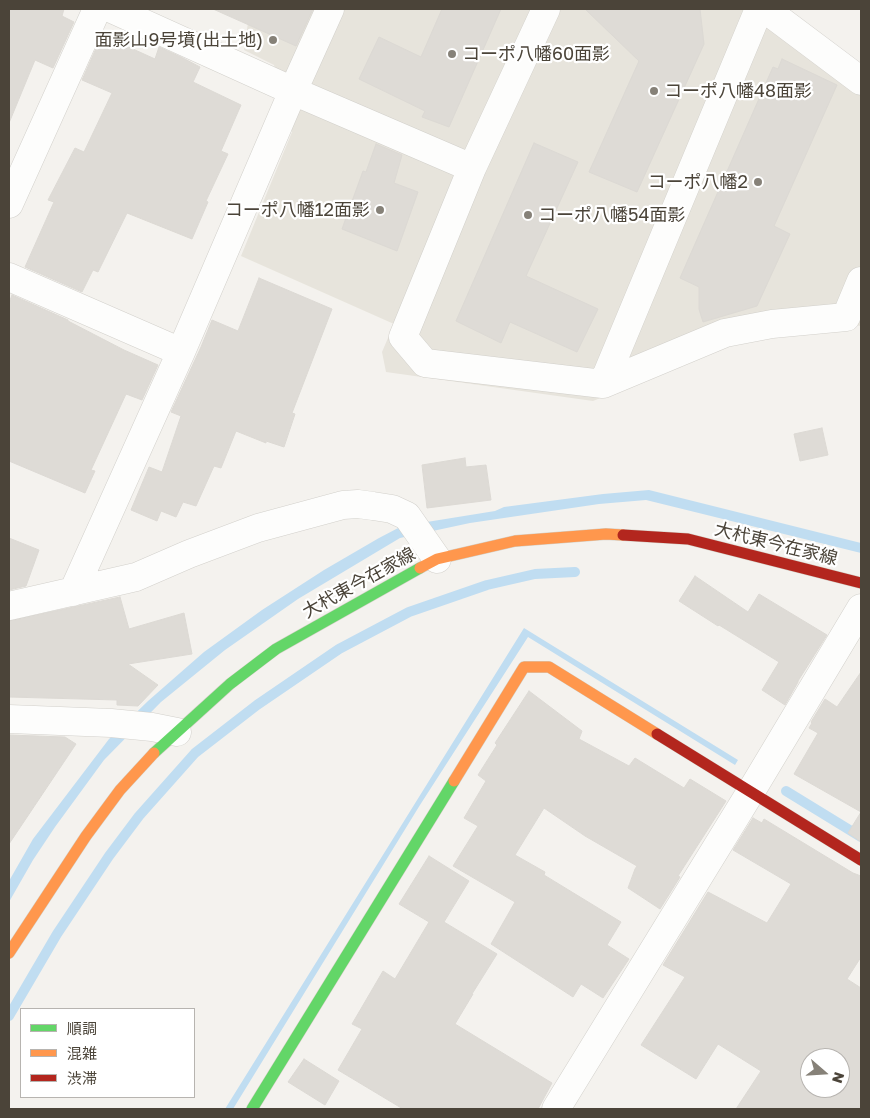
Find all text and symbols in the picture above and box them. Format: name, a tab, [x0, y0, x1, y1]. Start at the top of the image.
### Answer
place label: 面影山9号墳(出土地)	[94, 29, 263, 51]
marker: 面影山9号墳(出土地)	[267, 34, 279, 46]
place label: コーポ八幡60面影	[462, 43, 610, 65]
marker: コーポ八幡60面影	[446, 48, 458, 60]
place label: コーポ八幡48面影	[664, 80, 812, 102]
marker: コーポ八幡48面影	[648, 85, 660, 97]
place label: コーポ八幡2	[648, 171, 748, 193]
marker: コーポ八幡2	[752, 176, 764, 188]
place label: コーポ八幡12面影	[225, 199, 370, 221]
marker: コーポ八幡12面影	[374, 204, 386, 216]
place label: コーポ八幡54面影	[538, 204, 685, 226]
marker: コーポ八幡54面影	[522, 209, 534, 221]
street label: 大杙東今在家線	[712, 518, 840, 570]
street label: 大杙東今在家線	[299, 543, 419, 623]
legend	[20, 1008, 195, 1098]
text: 順調	[67, 1019, 97, 1037]
text: 混雑	[67, 1044, 97, 1062]
north arrow	[800, 1048, 850, 1098]
text: 渋滞	[67, 1069, 97, 1087]
text: N	[829, 1070, 848, 1086]

